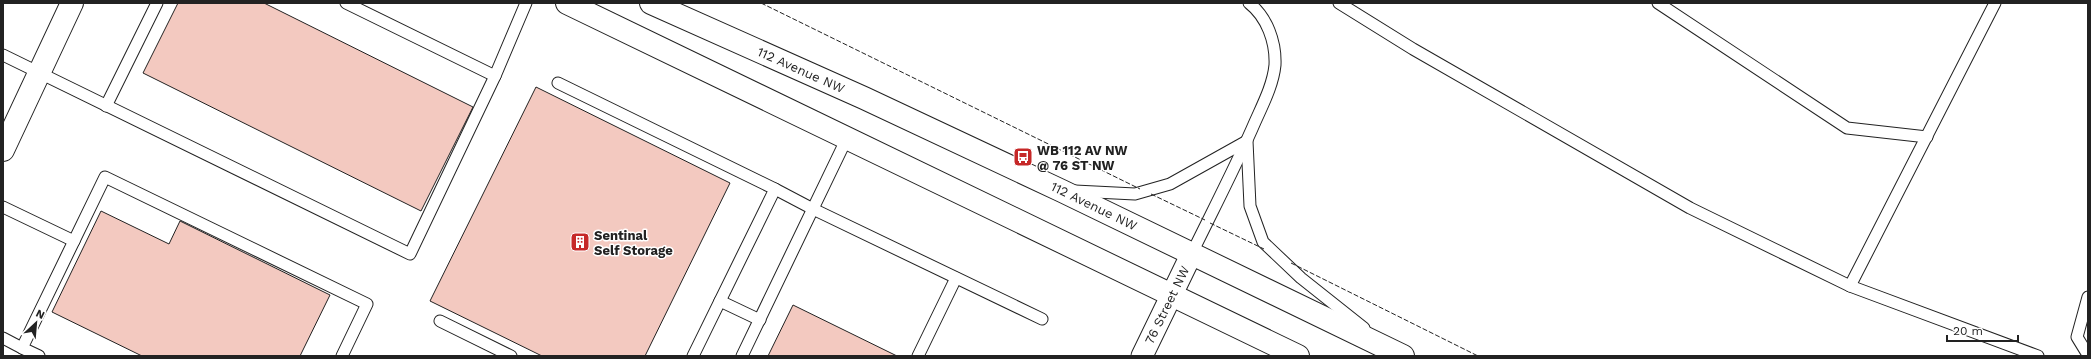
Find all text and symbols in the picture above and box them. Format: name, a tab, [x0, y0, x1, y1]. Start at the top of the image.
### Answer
street label: 112 Avenue NW	[755, 44, 847, 96]
place label: WB 112 AV NW @ 76 ST NW	[1037, 143, 1128, 173]
bus stop icon: WB 112 AV NW @ 76 ST NW	[1012, 146, 1034, 168]
street label: 112 Avenue NW	[1048, 179, 1140, 234]
place label: Sentinal Self Storage	[594, 228, 673, 258]
building icon: Sentinal Self Storage	[569, 231, 591, 253]
street label: 76 Street NW	[1142, 263, 1193, 346]
north arrow	[16, 303, 56, 343]
text: N	[34, 307, 47, 322]
scale bar	[1947, 317, 2018, 343]
text: 20 m	[1953, 324, 1983, 338]

